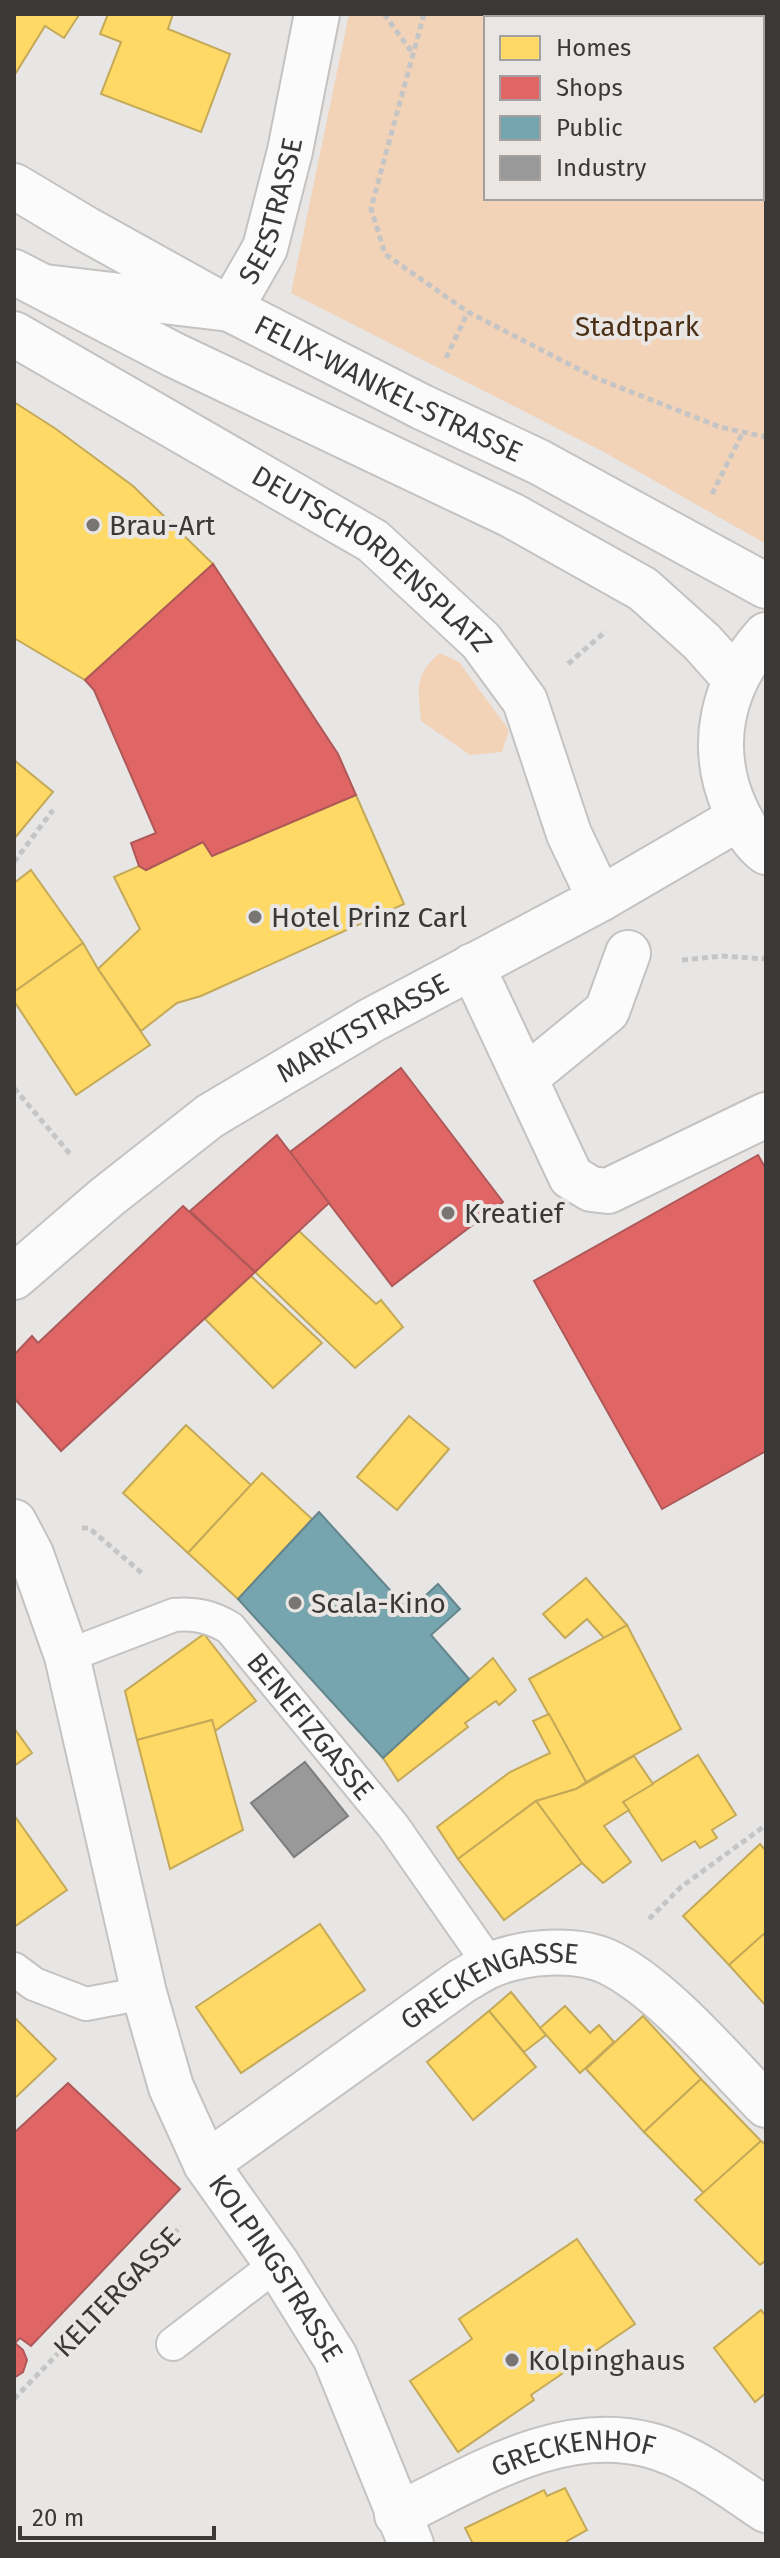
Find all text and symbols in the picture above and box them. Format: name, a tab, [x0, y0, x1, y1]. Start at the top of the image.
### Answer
legend	[484, 16, 764, 200]
text: Homes	[556, 34, 631, 62]
text: Shops	[556, 74, 623, 102]
text: Public	[556, 114, 623, 142]
street label: SEESTRASSE	[231, 135, 309, 290]
text: Industry	[556, 154, 647, 182]
street label: FELIX-WANKEL-STRASSE	[249, 308, 528, 468]
park label: Stadtpark	[575, 310, 700, 343]
street label: DEUTSCHORDENSPLATZ	[246, 458, 499, 658]
place label: Brau-Art	[109, 509, 216, 542]
marker: Brau-Art	[84, 516, 102, 534]
place label: Hotel Prinz Carl	[271, 901, 467, 934]
marker: Hotel Prinz Carl	[246, 908, 264, 926]
street label: MARKTSTRASSE	[270, 966, 454, 1089]
place label: Kreatief	[464, 1197, 566, 1230]
marker: Kreatief	[439, 1204, 457, 1222]
place label: Scala-Kino	[311, 1587, 446, 1620]
marker: Scala-Kino	[286, 1594, 304, 1612]
street label: BENEFIZGASSE	[240, 1646, 381, 1806]
street label: GRECKENGASSE	[394, 1936, 580, 2036]
street label: KOLPINGSTRASSE	[202, 2168, 350, 2368]
street label: KELTERGASSE	[47, 2220, 187, 2364]
place label: Kolpinghaus	[528, 2344, 685, 2377]
marker: Kolpinghaus	[503, 2351, 521, 2369]
street label: GRECKENHOF	[486, 2423, 659, 2483]
scale bar	[20, 2490, 214, 2540]
text: 20 m	[32, 2504, 84, 2532]

